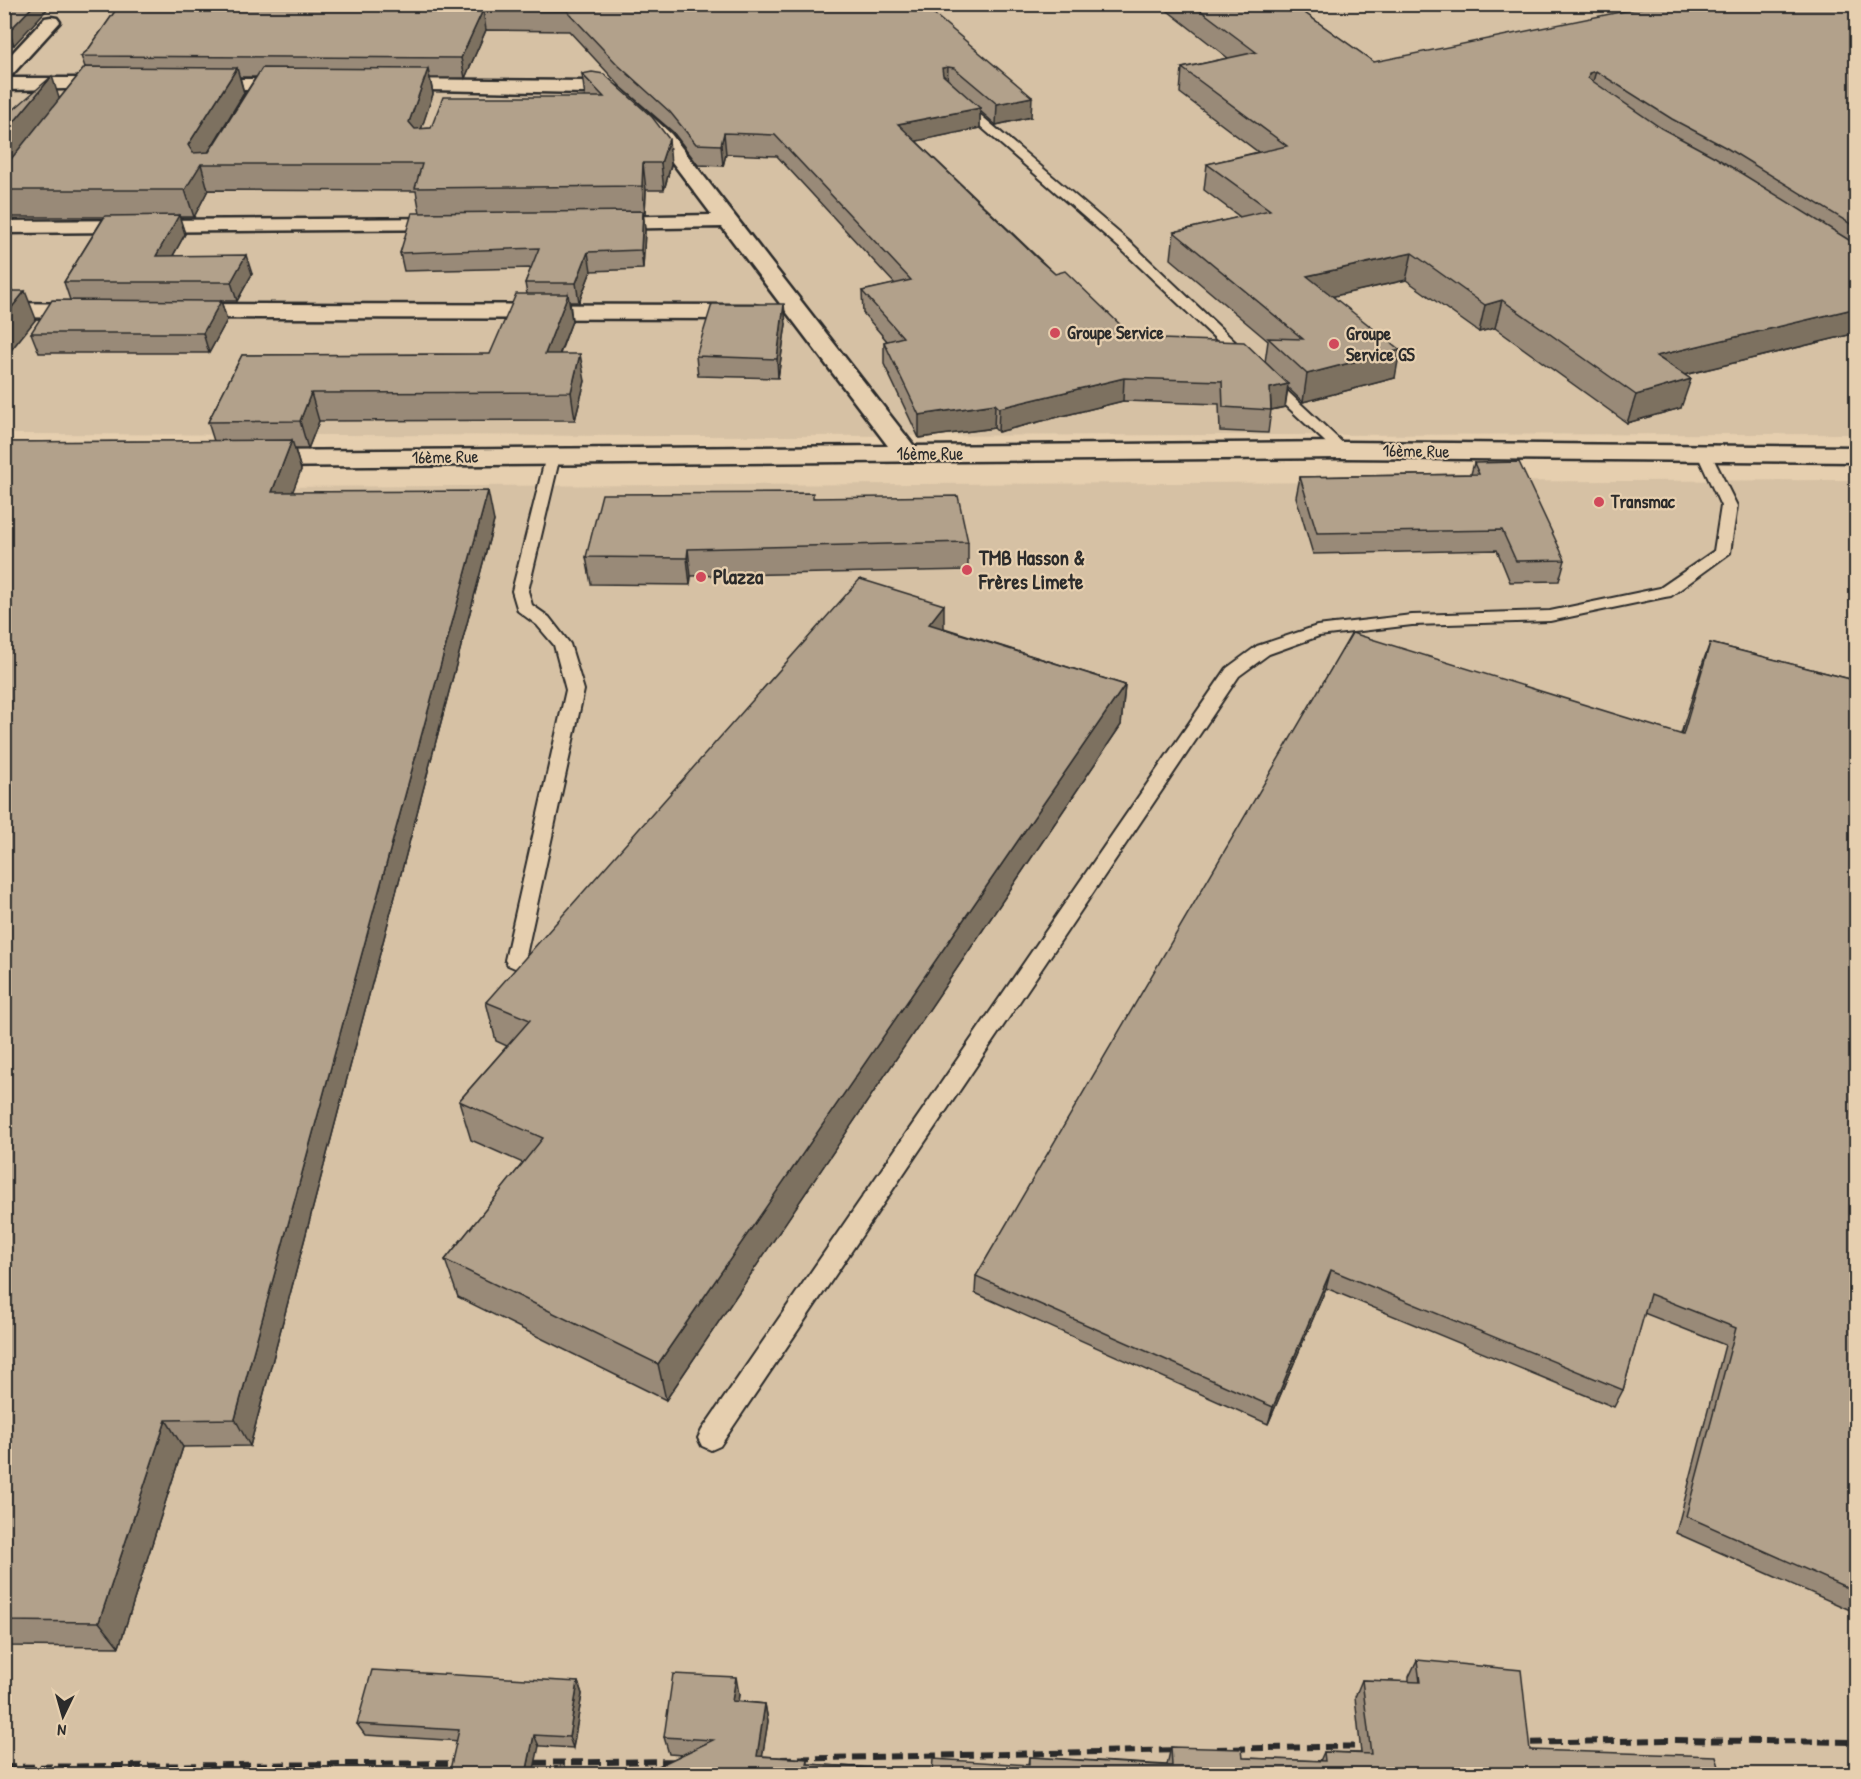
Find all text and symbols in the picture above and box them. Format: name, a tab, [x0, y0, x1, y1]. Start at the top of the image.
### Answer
place label: Groupe Service	[1067, 320, 1165, 346]
place label: Groupe Service GS	[1346, 321, 1416, 367]
marker: Groupe Service	[1048, 326, 1062, 340]
marker: Groupe Service GS	[1327, 337, 1341, 351]
street label: 16ème Rue	[1382, 437, 1450, 464]
street label: 16ème Rue	[897, 441, 963, 466]
street label: 16ème Rue	[411, 443, 479, 470]
place label: Transmac	[1610, 489, 1676, 514]
marker: Transmac	[1592, 495, 1606, 509]
place label: TMB Hasson & Frères Limete	[978, 543, 1085, 596]
place label: Plazza	[713, 562, 764, 591]
marker: TMB Hasson & Frères Limete	[960, 563, 974, 577]
marker: Plazza	[694, 570, 708, 584]
north arrow	[33, 1686, 93, 1746]
text: N	[56, 1720, 67, 1742]

